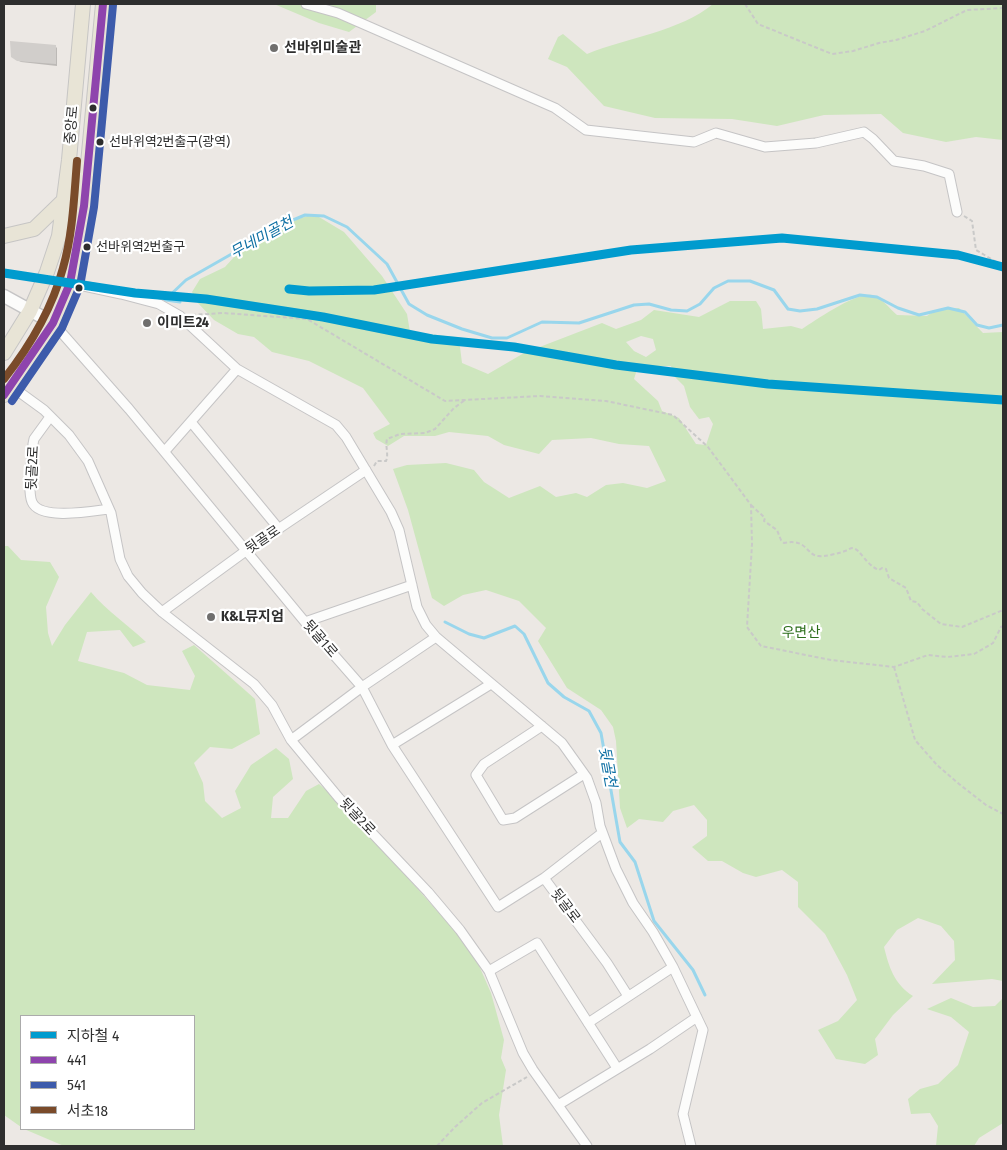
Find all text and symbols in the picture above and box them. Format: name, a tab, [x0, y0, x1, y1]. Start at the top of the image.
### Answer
place label: 선바위미술관	[284, 40, 361, 56]
marker: 선바위미술관	[268, 42, 280, 54]
unlabelled marker	[88, 103, 98, 113]
street label: 중앙로	[62, 105, 82, 145]
place label: 선바위역2번출구(광역)	[109, 134, 230, 150]
marker: 선바위역2번출구(광역)	[95, 137, 105, 147]
water label: 무네미골천	[227, 213, 297, 263]
place label: 선바위역2번출구	[96, 239, 185, 255]
marker: 선바위역2번출구	[82, 242, 92, 252]
unlabelled marker	[74, 283, 84, 293]
place label: 이미트24	[157, 315, 209, 331]
marker: 이미트24	[141, 317, 153, 329]
street label: 뒷골2로	[23, 445, 43, 491]
street label: 뒷골로	[242, 522, 284, 558]
place label: K&L뮤지엄	[221, 609, 284, 625]
marker: K&L뮤지엄	[205, 611, 217, 623]
street label: 뒷골1로	[299, 617, 341, 661]
park label: 우면산	[782, 625, 820, 641]
water label: 뒷골천	[595, 745, 619, 789]
street label: 뒷골2로	[336, 795, 378, 839]
street label: 뒷골로	[547, 886, 583, 926]
legend	[20, 1015, 195, 1130]
text: 지하철 4	[67, 1027, 119, 1045]
text: 441	[67, 1051, 87, 1069]
text: 541	[67, 1076, 86, 1094]
text: 서초18	[67, 1102, 108, 1120]

